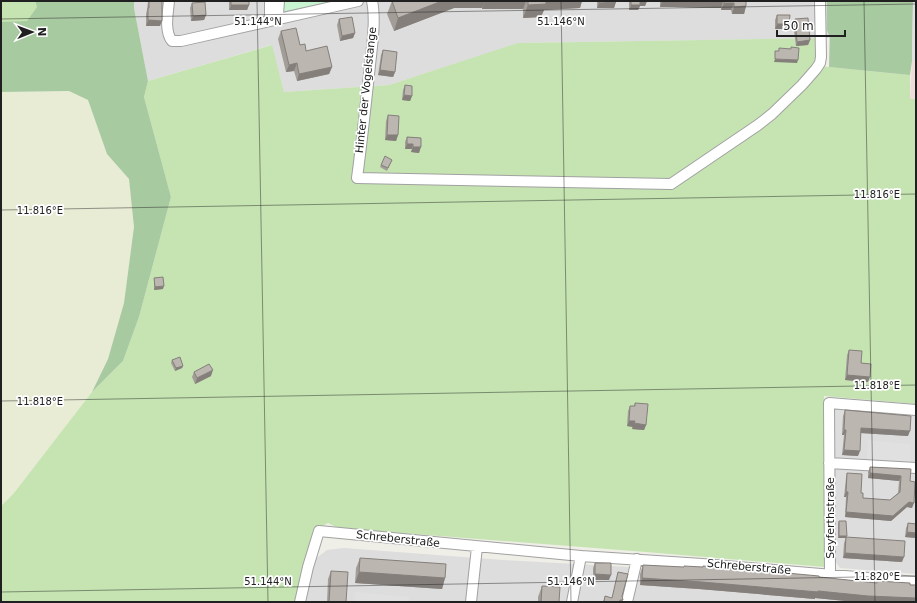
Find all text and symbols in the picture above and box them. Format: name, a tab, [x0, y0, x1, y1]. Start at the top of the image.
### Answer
north arrow	[12, 12, 52, 52]
scale bar	[777, 12, 845, 38]
text: 51.144°N	[234, 16, 282, 27]
text: 51.146°N	[537, 16, 585, 27]
text: 50 m	[783, 19, 814, 33]
street label: Hinter der Vogelstange	[353, 26, 379, 154]
text: N	[35, 27, 48, 37]
text: 11.816°E	[854, 189, 900, 200]
text: 11.816°E	[17, 205, 63, 216]
text: 11.818°E	[854, 380, 900, 391]
text: 11.818°E	[17, 396, 63, 407]
street label: Seyferthstraße	[824, 477, 837, 559]
street label: Schreberstraße	[355, 528, 441, 550]
street label: Schreberstraße	[706, 557, 792, 577]
text: 11.820°E	[854, 571, 900, 582]
text: 51.144°N	[244, 576, 292, 587]
text: 51.146°N	[547, 576, 595, 587]

